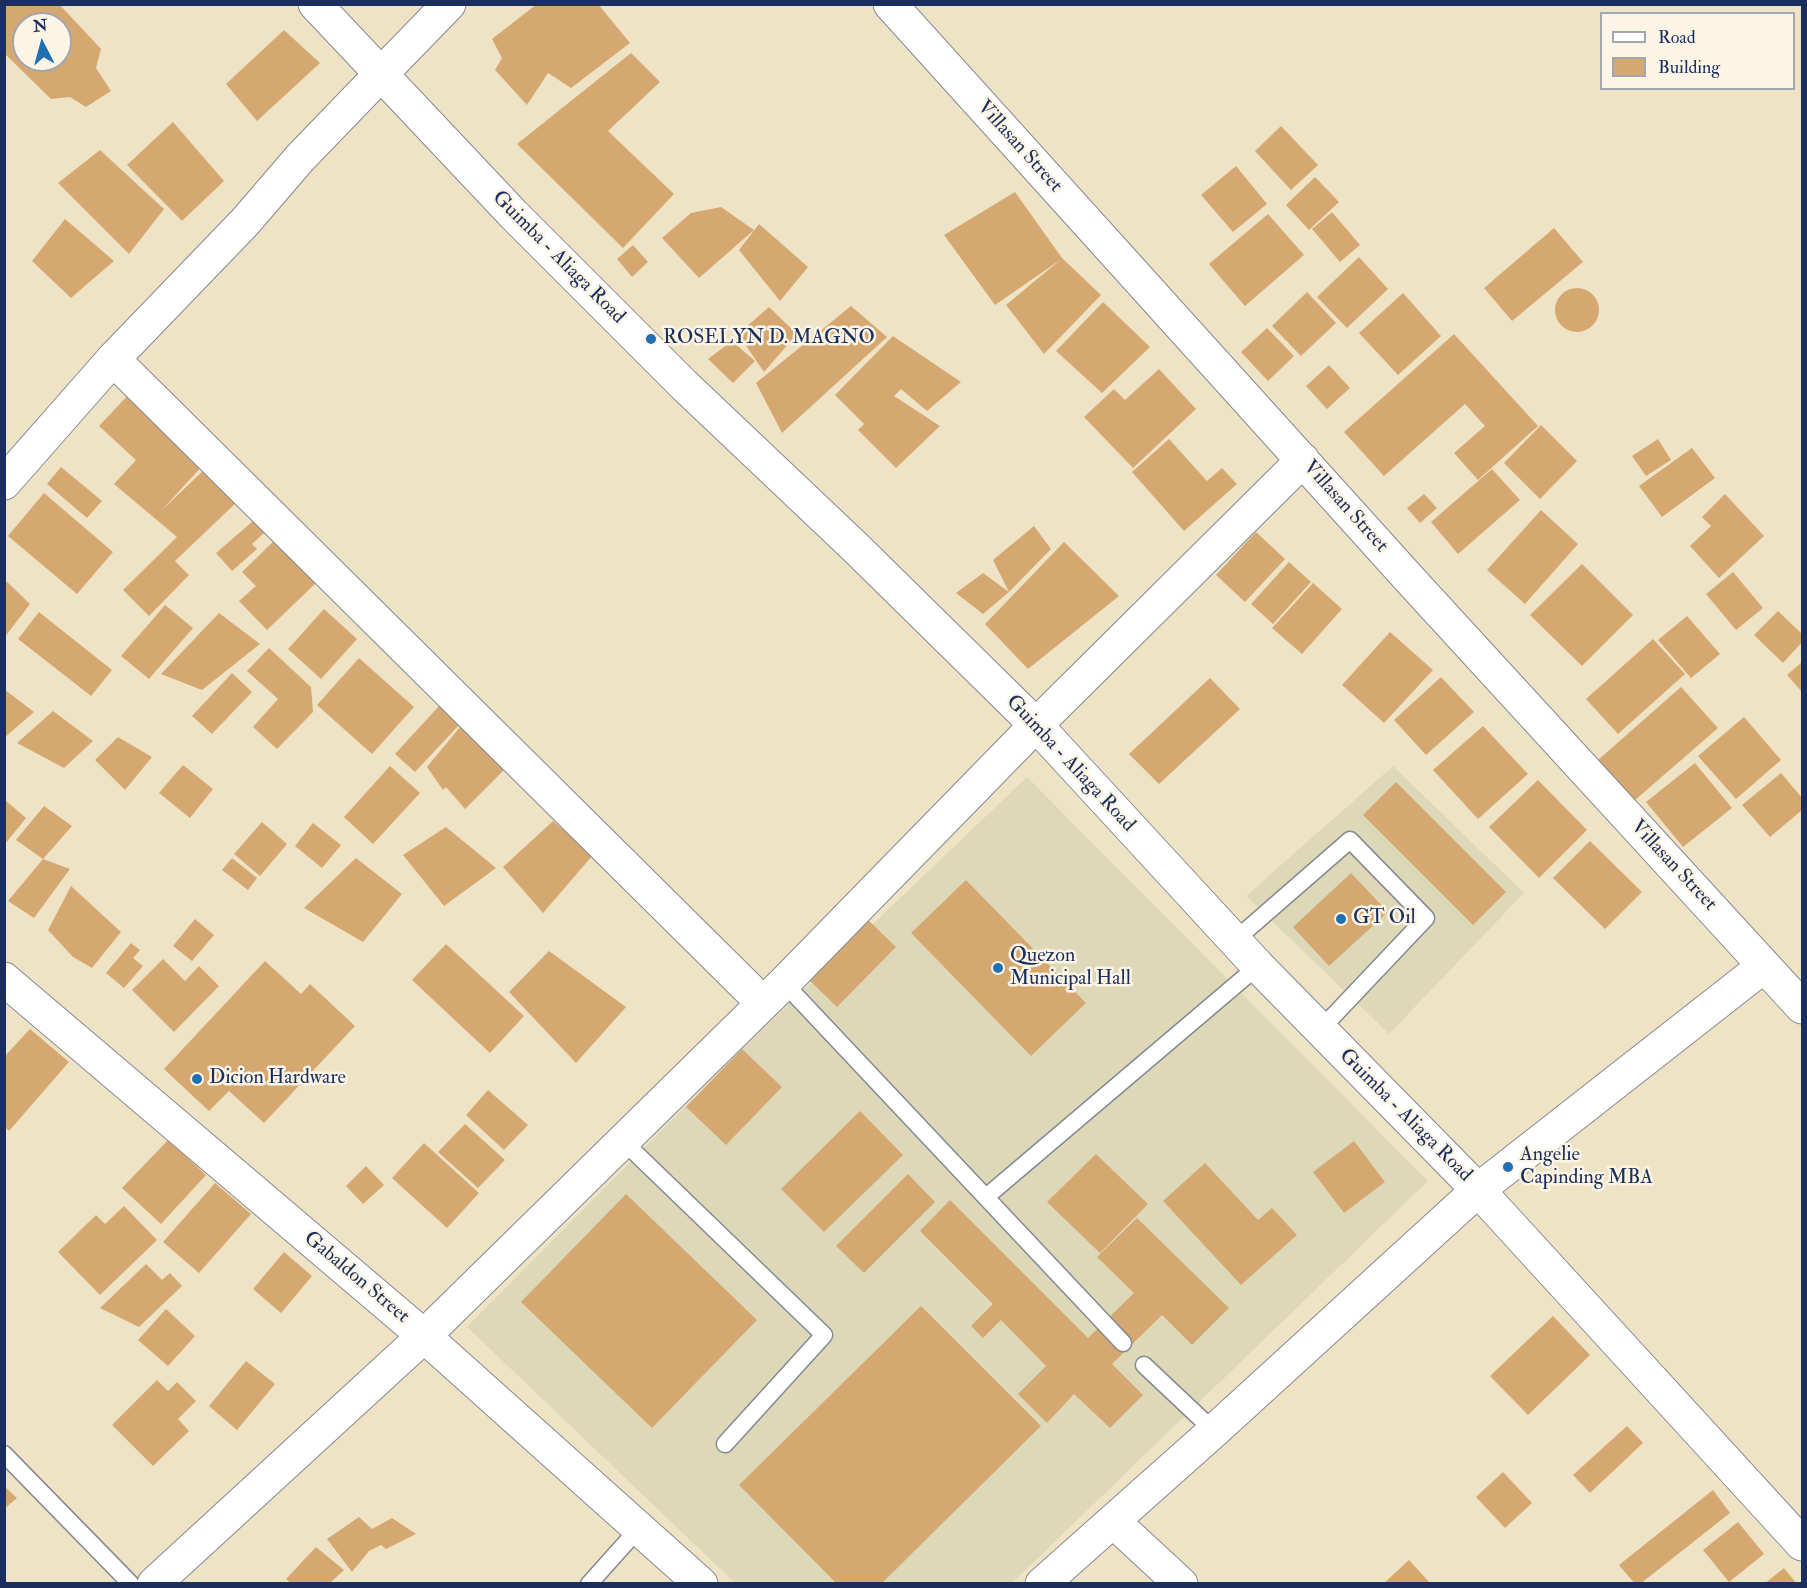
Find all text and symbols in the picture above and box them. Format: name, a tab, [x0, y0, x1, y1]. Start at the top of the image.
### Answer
north arrow	[12, 12, 72, 72]
legend	[1600, 12, 1795, 90]
text: N	[32, 15, 48, 37]
text: Road	[1658, 26, 1696, 49]
text: Building	[1658, 56, 1720, 79]
street label: Villasan Street	[971, 96, 1067, 198]
street label: Guimba - Aliaga Road	[486, 186, 630, 330]
place label: ROSELYN D. MAGNO	[663, 327, 875, 351]
marker: ROSELYN D. MAGNO	[644, 332, 658, 346]
street label: Villasan Street	[1297, 456, 1393, 558]
street label: Guimba - Aliaga Road	[1000, 691, 1140, 837]
street label: Villasan Street	[1625, 816, 1721, 916]
place label: GT Oil	[1353, 907, 1416, 931]
marker: GT Oil	[1334, 912, 1348, 926]
place label: Quezon Municipal Hall	[1010, 945, 1131, 992]
marker: Quezon Municipal Hall	[991, 961, 1005, 975]
street label: Guimba - Aliaga Road	[1333, 1044, 1477, 1188]
place label: Dicion Hardware	[209, 1067, 346, 1091]
marker: Dicion Hardware	[190, 1072, 204, 1086]
place label: Angelie Capinding MBA	[1520, 1144, 1653, 1191]
marker: Angelie Capinding MBA	[1501, 1160, 1515, 1174]
street label: Gabaldon Street	[298, 1227, 414, 1329]

